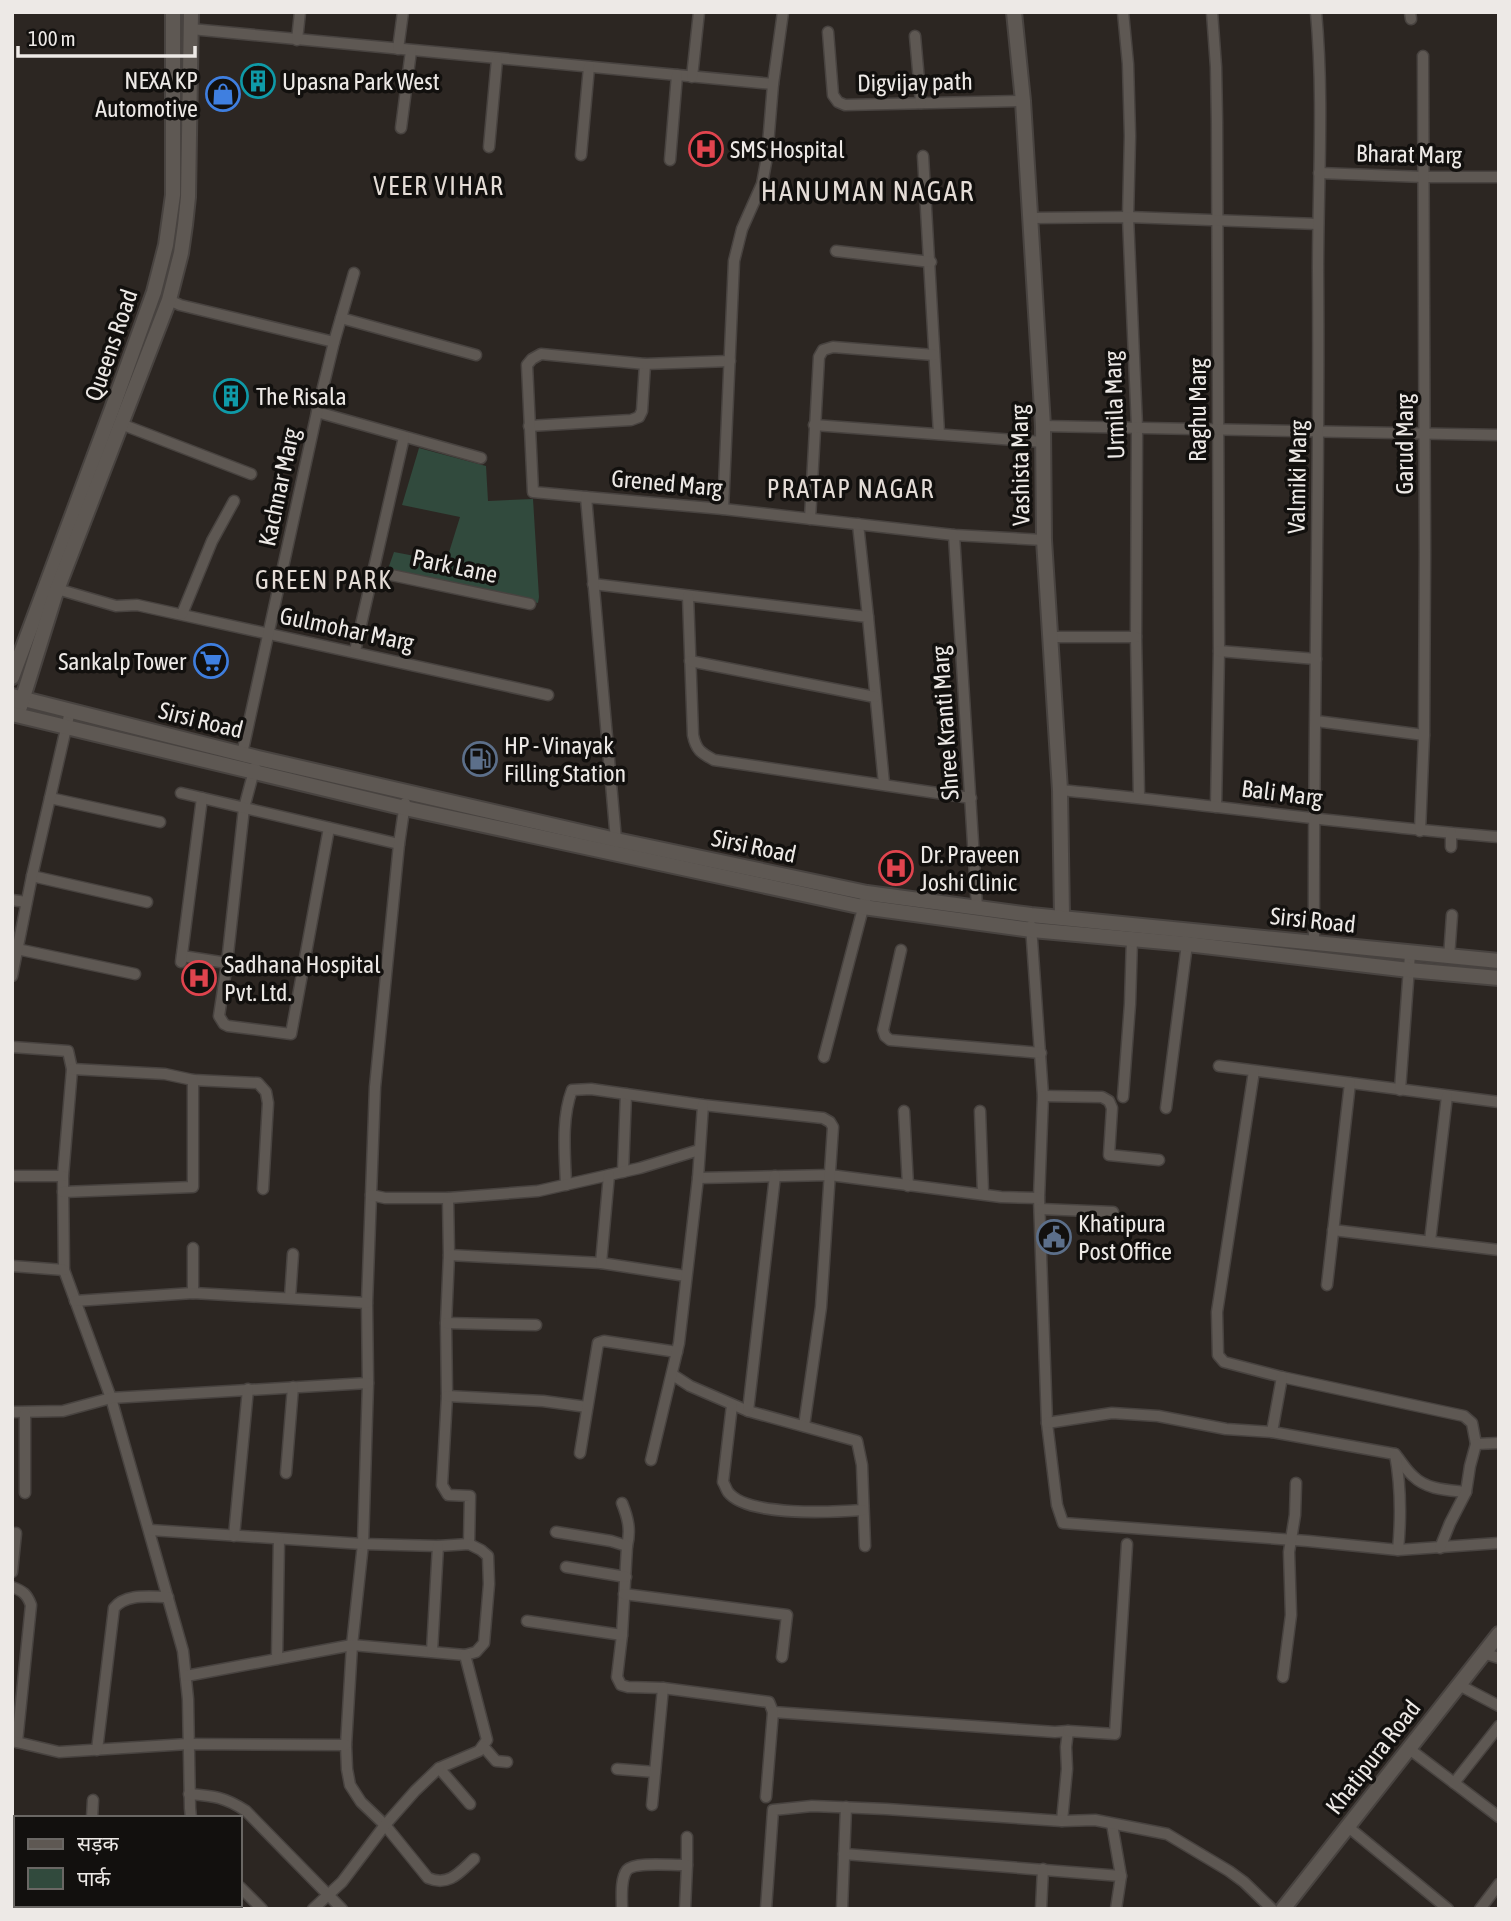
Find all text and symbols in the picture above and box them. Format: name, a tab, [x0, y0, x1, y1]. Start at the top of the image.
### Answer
scale bar	[18, 14, 194, 58]
text: 100 m	[28, 26, 76, 50]
building icon: Upasna Park West	[239, 62, 277, 100]
place label: NEXA KP Automotive	[95, 67, 198, 122]
street label: Digvijay path	[857, 67, 973, 97]
place label: Upasna Park West	[282, 68, 440, 95]
shop icon: NEXA KP Automotive	[204, 75, 242, 113]
hospital icon: SMS Hospital	[687, 130, 725, 168]
place label: SMS Hospital	[730, 136, 845, 163]
street label: Bharat Marg	[1356, 140, 1463, 168]
district label: VEER VIHAR	[373, 171, 505, 201]
district label: HANUMAN NAGAR	[761, 175, 975, 207]
street label: Queens Road	[79, 286, 143, 404]
street label: Urmila Marg	[1099, 350, 1129, 460]
street label: Raghu Marg	[1184, 357, 1211, 462]
building icon: The Risala	[212, 377, 250, 415]
place label: The Risala	[256, 383, 347, 410]
street label: Garud Marg	[1391, 393, 1418, 495]
street label: Vashista Marg	[1005, 403, 1035, 526]
street label: Valmiki Marg	[1283, 419, 1312, 534]
street label: Kachnar Marg	[253, 425, 305, 549]
street label: Grened Marg	[610, 465, 724, 501]
district label: PRATAP NAGAR	[767, 474, 935, 504]
street label: Park Lane	[410, 544, 500, 588]
district label: GREEN PARK	[255, 565, 393, 595]
street label: Gulmohar Marg	[278, 602, 417, 657]
supermarket icon: Sankalp Tower	[192, 642, 230, 680]
street label: Shree Kranti Marg	[926, 644, 964, 801]
place label: Sankalp Tower	[58, 648, 187, 675]
street label: Sirsi Road	[156, 697, 246, 743]
place label: HP - Vinayak Filling Station	[504, 732, 626, 787]
fuel station icon: HP - Vinayak Filling Station	[461, 740, 499, 778]
street label: Bali Marg	[1240, 775, 1325, 811]
street label: Sirsi Road	[709, 824, 799, 868]
place label: Dr. Praveen Joshi Clinic	[920, 841, 1020, 896]
hospital icon: Dr. Praveen Joshi Clinic	[877, 849, 915, 887]
street label: Sirsi Road	[1269, 902, 1357, 938]
place label: Sadhana Hospital Pvt. Ltd.	[224, 951, 381, 1006]
hospital icon: Sadhana Hospital Pvt. Ltd.	[180, 959, 218, 997]
place label: Khatipura Post Office	[1078, 1210, 1172, 1265]
public building icon: Khatipura Post Office	[1035, 1218, 1073, 1256]
street label: Khatipura Road	[1320, 1695, 1426, 1819]
legend	[14, 1816, 242, 1907]
text: सड़क	[77, 1831, 119, 1855]
text: पार्क	[77, 1866, 111, 1890]

